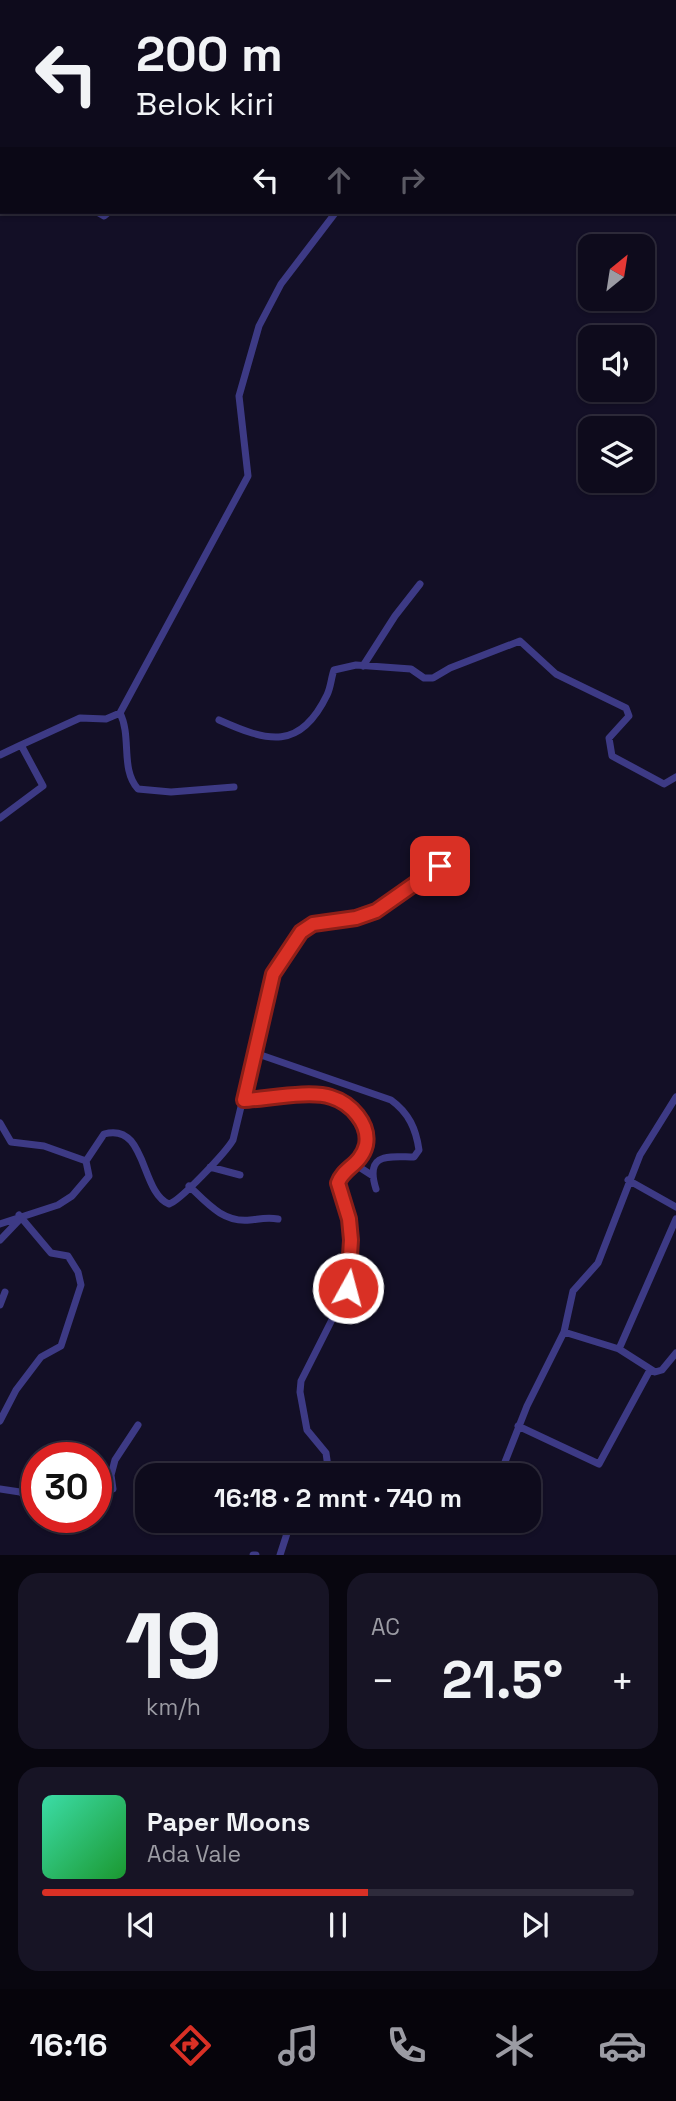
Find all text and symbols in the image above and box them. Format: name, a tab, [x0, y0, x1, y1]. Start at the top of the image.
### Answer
text: 200 m	[136, 23, 283, 85]
icon: left	[21, 28, 112, 119]
text: Belok kiri	[136, 84, 274, 124]
icon: left	[247, 161, 285, 199]
icon: ahead	[320, 161, 358, 199]
icon: right	[393, 161, 431, 199]
north arrow	[578, 234, 654, 312]
map controls	[578, 234, 655, 493]
button: sound	[578, 325, 655, 402]
button: layers	[578, 416, 655, 493]
pin	[410, 836, 470, 896]
icon: arrive	[421, 847, 459, 885]
position arrow	[311, 1251, 385, 1325]
speed limit sign: 30	[21, 1442, 112, 1533]
text: 16:18 · 2 mnt · 740 m	[214, 1481, 462, 1515]
text: 19	[125, 1588, 222, 1705]
text: AC	[371, 1612, 400, 1642]
text: 21.5°	[442, 1647, 563, 1713]
text: −	[371, 1657, 395, 1705]
text: +	[610, 1657, 634, 1705]
text: km/h	[146, 1692, 201, 1722]
text: Paper Moons	[147, 1805, 310, 1839]
text: Ada Vale	[147, 1839, 241, 1869]
icon: previous	[122, 1906, 160, 1944]
icon: pause	[319, 1906, 357, 1944]
icon: next	[516, 1906, 554, 1944]
icon: directions	[166, 2021, 215, 2070]
icon: music	[274, 2021, 323, 2070]
icon: phone	[382, 2021, 431, 2070]
icon: climate	[490, 2021, 539, 2070]
icon: car	[598, 2021, 647, 2070]
text: 16:16	[29, 2025, 107, 2065]

